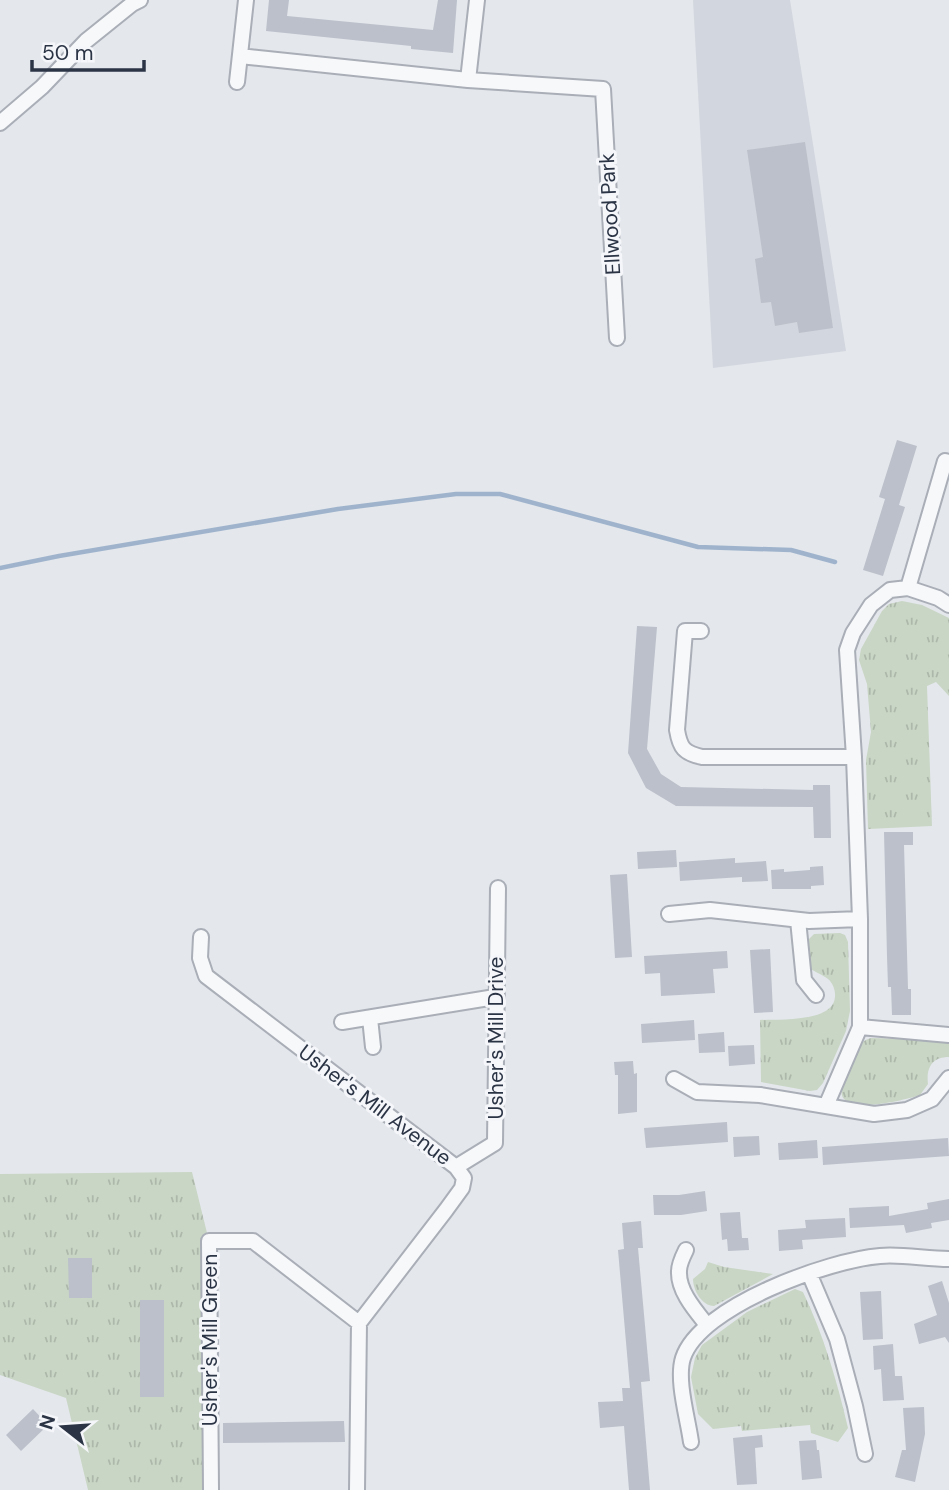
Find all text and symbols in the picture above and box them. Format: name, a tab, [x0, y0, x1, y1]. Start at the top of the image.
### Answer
scale bar	[32, 28, 144, 72]
text: 50 m	[42, 39, 93, 67]
street label: Ellwood Park	[593, 152, 627, 276]
street label: Usher's Mill Drive	[482, 956, 510, 1119]
street label: Usher's Mill Avenue	[293, 1038, 457, 1172]
street label: Usher's Mill Green	[196, 1254, 224, 1426]
north arrow	[28, 1392, 98, 1462]
text: N	[33, 1412, 61, 1432]

